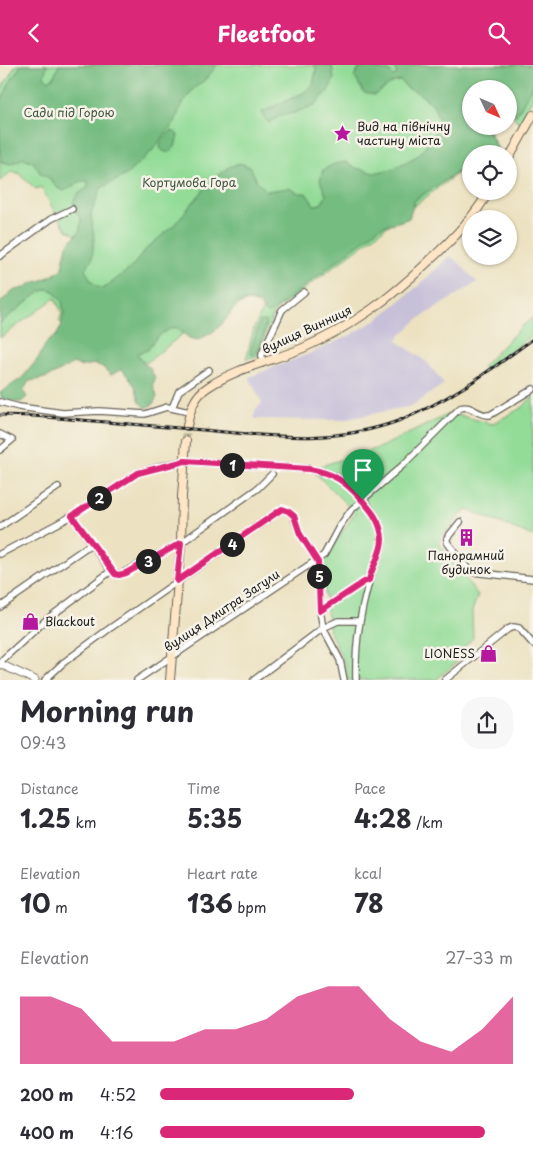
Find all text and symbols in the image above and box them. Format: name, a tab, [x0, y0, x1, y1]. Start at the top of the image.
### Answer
text: Fleetfoot	[217, 16, 316, 49]
icon: back	[20, 19, 48, 47]
icon: search	[485, 19, 513, 47]
north arrow	[462, 80, 518, 135]
map controls	[462, 80, 517, 265]
park label: Сади під Горою	[24, 103, 114, 121]
place label: Вид на північну частину міста	[357, 117, 450, 149]
place icon: Вид на північну частину міста	[333, 124, 353, 144]
button: locate	[462, 145, 517, 200]
park label: Кортумова Гора	[142, 173, 237, 191]
button: layers	[462, 210, 517, 265]
street label: вулиця Винниця	[259, 300, 354, 358]
pin	[342, 449, 384, 500]
pin: 1	[220, 453, 244, 477]
text: 1	[229, 455, 236, 476]
icon: arrive	[349, 456, 377, 484]
pin: 2	[86, 485, 112, 511]
text: 2	[95, 488, 104, 509]
building icon: Панорамний будинок	[456, 527, 476, 547]
pin: 4	[220, 531, 244, 557]
text: 4	[228, 534, 237, 555]
place label: Панорамний будинок	[428, 546, 504, 578]
pin: 3	[136, 549, 160, 573]
text: 3	[144, 551, 153, 572]
pin: 5	[306, 563, 332, 589]
street label: вулиця Дмитра Загули	[160, 565, 283, 656]
text: 5	[315, 566, 324, 587]
shop icon: Blackout	[21, 612, 41, 632]
place label: Blackout	[45, 612, 95, 630]
place label: LIONESS	[424, 644, 475, 662]
shop icon: LIONESS	[479, 644, 499, 664]
text: Morning run	[20, 689, 194, 732]
button: share	[461, 697, 513, 749]
text: 09:43	[20, 730, 66, 754]
text: Distance	[20, 778, 79, 799]
text: Time	[187, 778, 220, 799]
text: Pace	[354, 778, 386, 799]
text: 1.25	[20, 799, 71, 837]
text: 5:35	[187, 799, 243, 837]
text: 4:28	[354, 799, 412, 837]
text: km	[71, 812, 97, 833]
text: /km	[412, 812, 443, 833]
text: Elevation	[20, 863, 80, 884]
text: Heart rate	[187, 863, 258, 884]
text: kcal	[354, 863, 382, 884]
text: 10	[20, 884, 50, 922]
text: 136	[187, 884, 233, 922]
text: 78	[354, 884, 384, 922]
text: m	[50, 897, 68, 918]
text: bpm	[233, 897, 266, 918]
text: Elevation	[20, 945, 89, 969]
text: 27–33 m	[445, 945, 513, 969]
text: 200 m	[20, 1082, 74, 1106]
text: 4:52	[100, 1082, 136, 1106]
text: 400 m	[20, 1120, 74, 1144]
text: 4:16	[100, 1120, 134, 1144]

